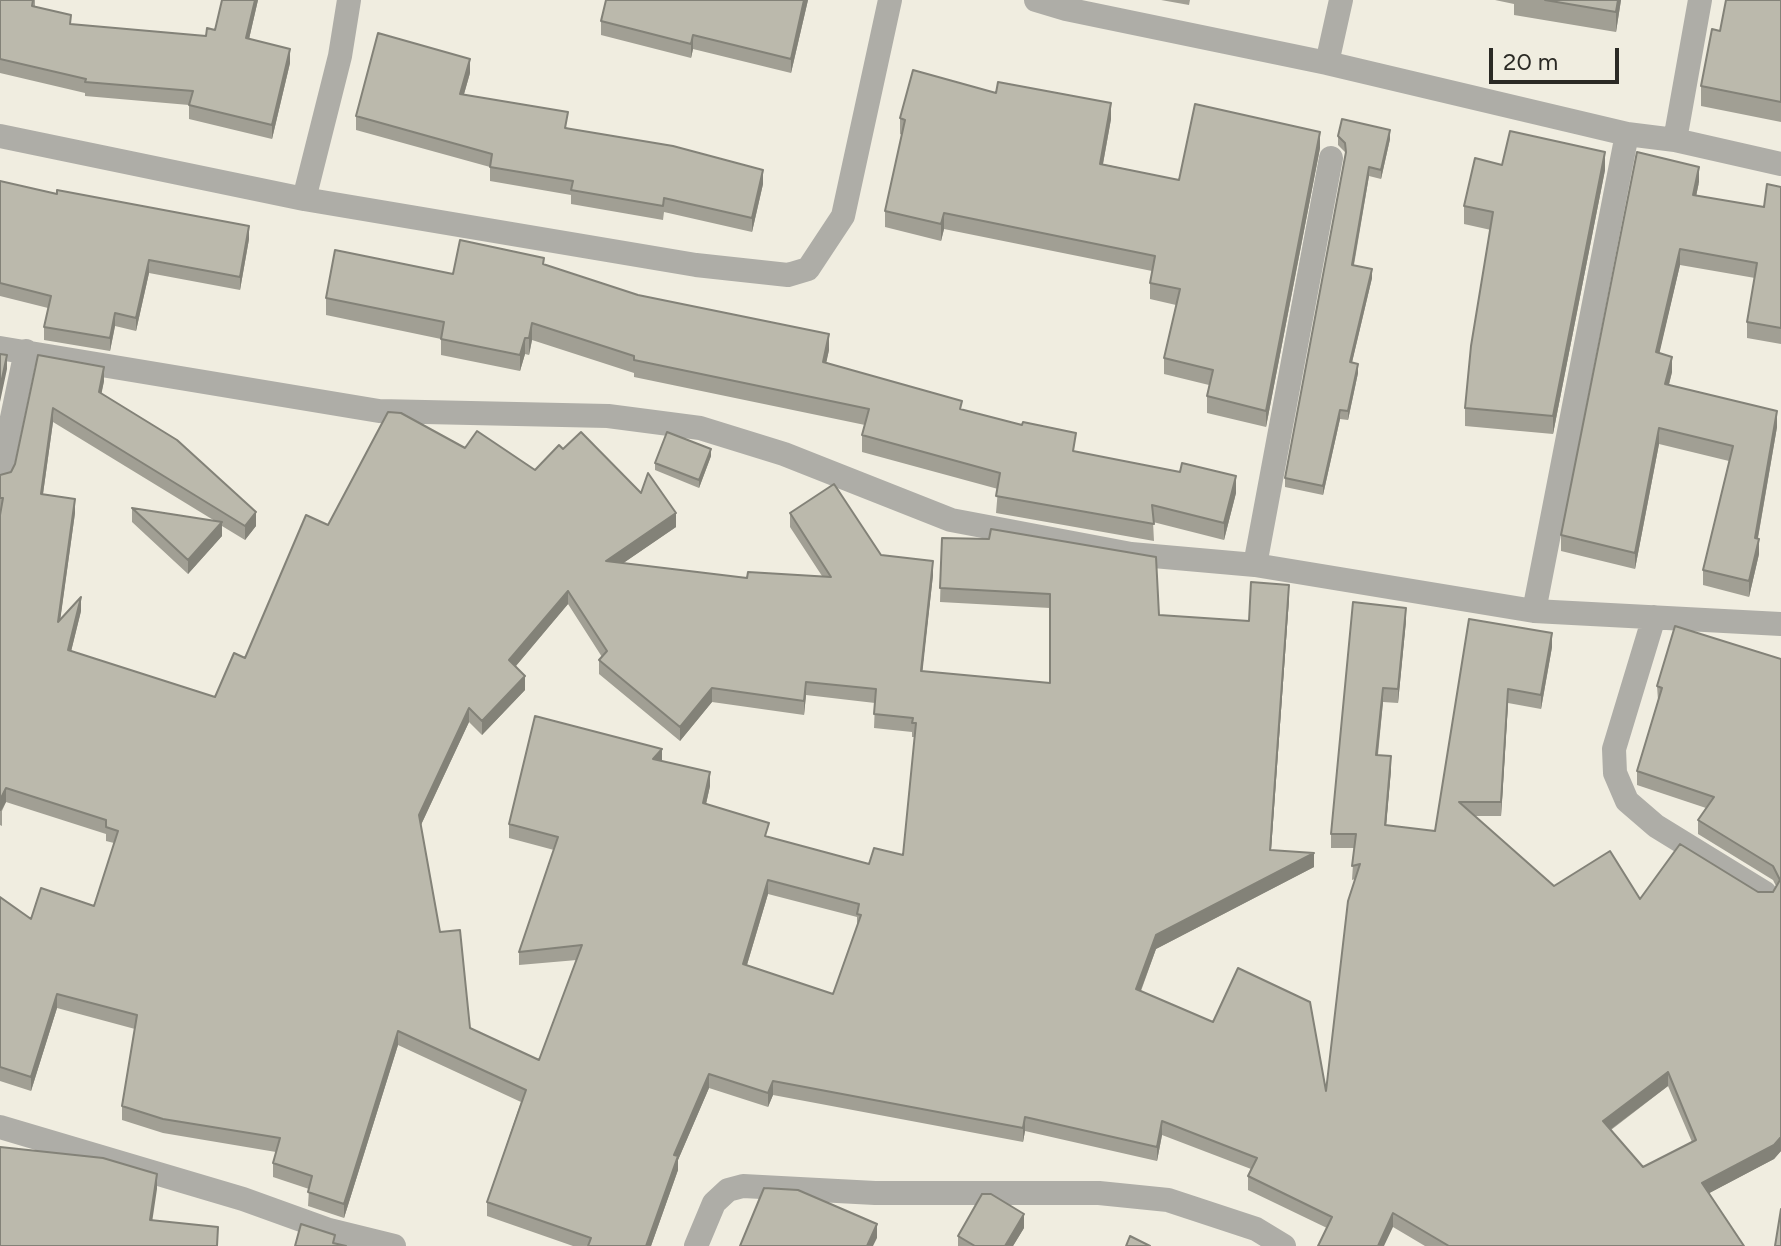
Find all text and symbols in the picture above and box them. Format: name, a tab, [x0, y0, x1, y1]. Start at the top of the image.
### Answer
scale bar	[1493, 32, 1623, 82]
text: 20 m	[1503, 47, 1558, 76]

